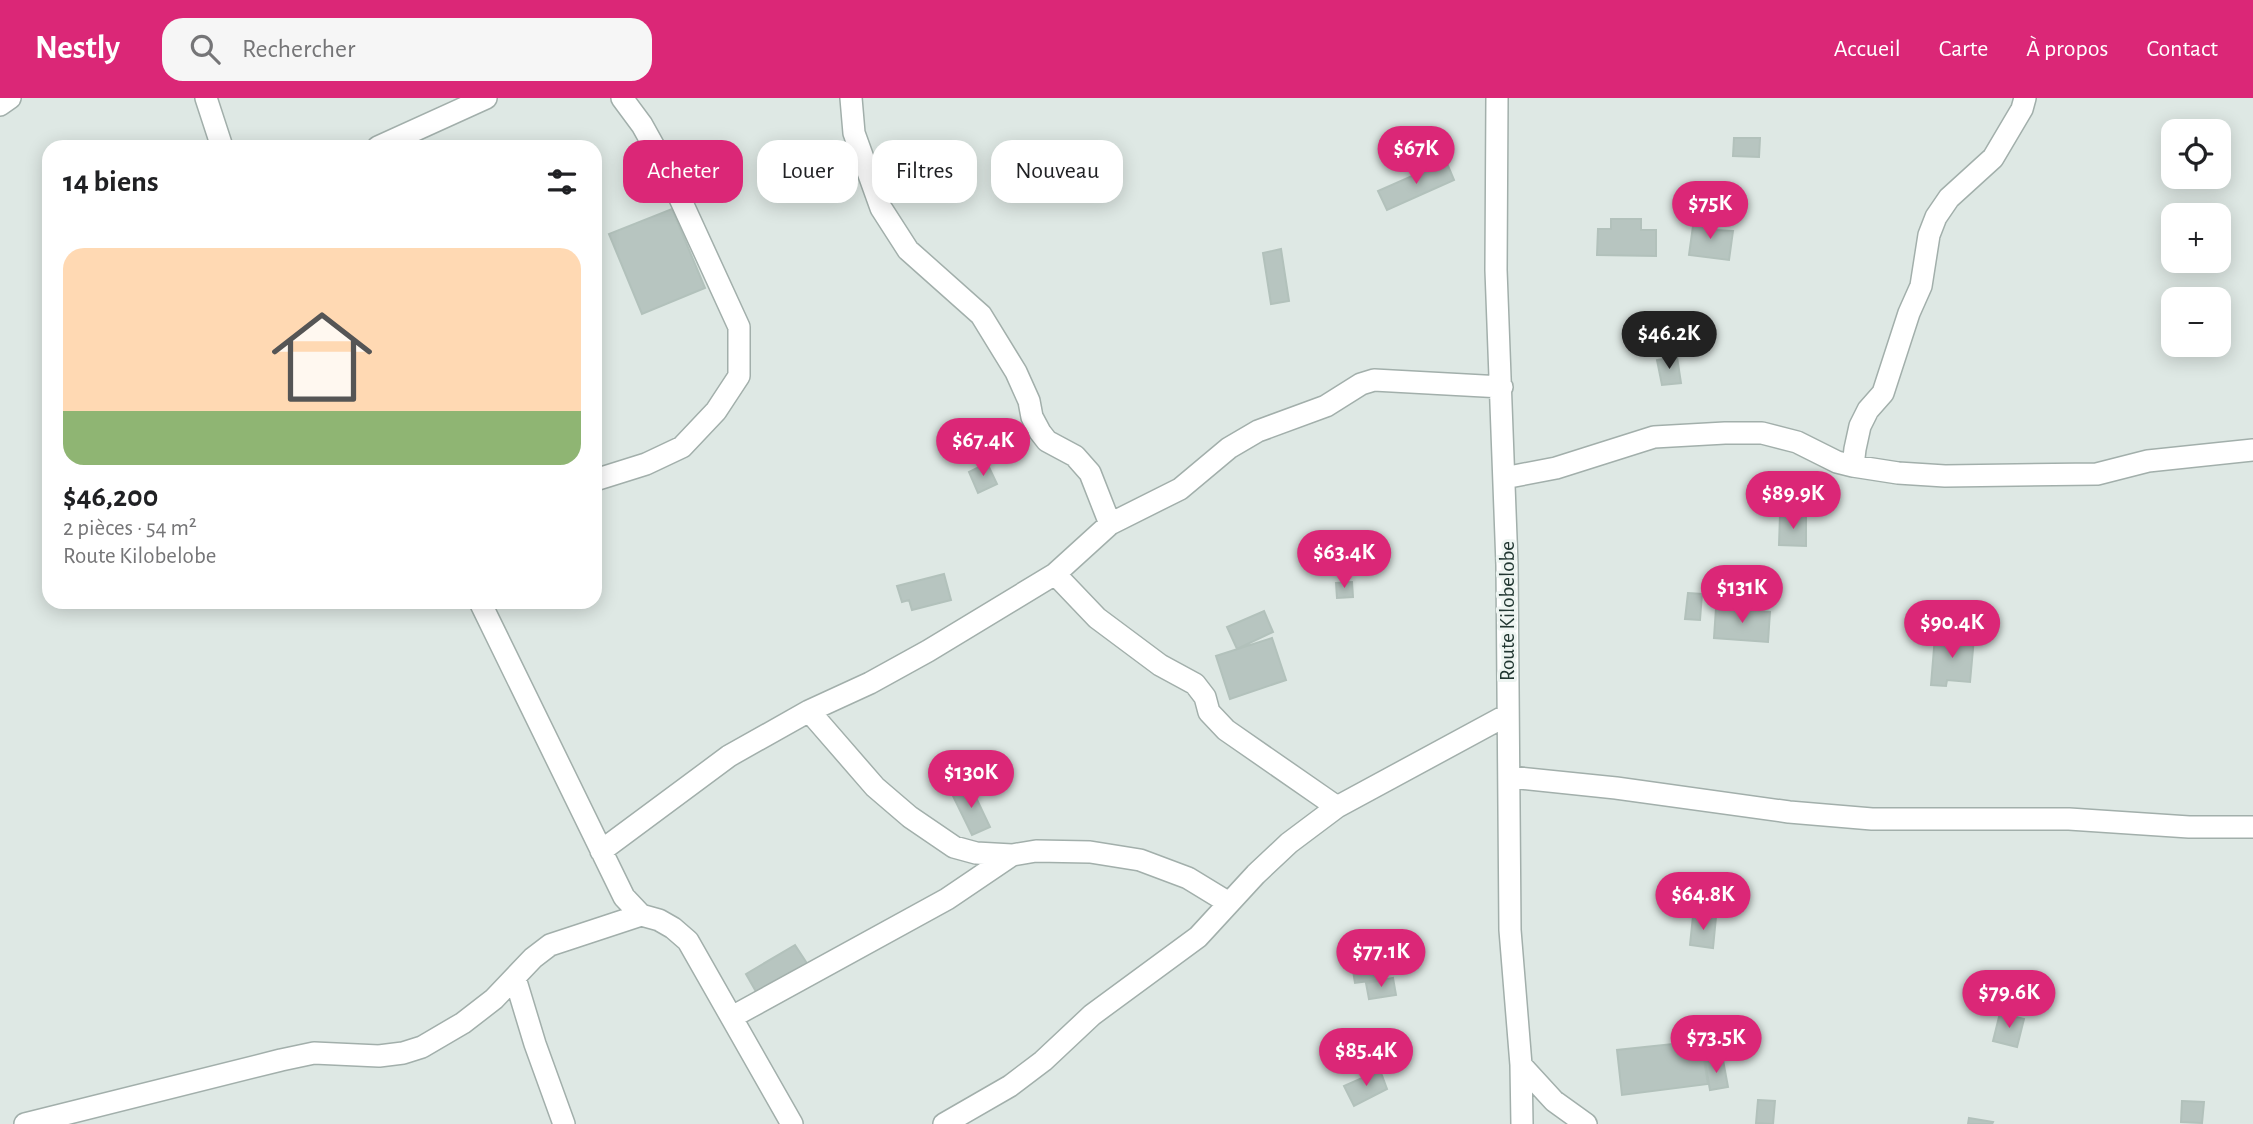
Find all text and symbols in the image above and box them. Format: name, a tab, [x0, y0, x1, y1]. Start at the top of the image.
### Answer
search box	[162, 18, 652, 81]
icon: search	[186, 30, 224, 68]
text: Nestly	[35, 32, 120, 65]
text: Rechercher	[242, 36, 355, 62]
text: Accueil	[1834, 37, 1901, 61]
text: Carte	[1939, 37, 1988, 61]
text: À propos	[2026, 37, 2108, 61]
text: Contact	[2146, 37, 2218, 61]
map controls	[2161, 119, 2231, 357]
button: locate	[2161, 119, 2231, 189]
pin: $67K	[1375, 126, 1457, 186]
text: $67K	[1394, 137, 1438, 160]
chip: Acheter	[623, 140, 743, 203]
chip: Louer	[757, 140, 858, 203]
chip: Filtres	[872, 140, 977, 203]
chip: Nouveau	[991, 140, 1123, 203]
icon: filters	[543, 163, 581, 201]
text: 14 biens	[63, 167, 159, 197]
pin: $75K	[1669, 181, 1751, 241]
text: $75K	[1688, 192, 1732, 215]
button: +	[2161, 203, 2231, 273]
button: −	[2161, 287, 2231, 357]
icon: home	[259, 294, 385, 420]
pin: $46.2K	[1612, 312, 1726, 371]
text: $46.2K	[1638, 322, 1700, 345]
pin: $67.4K	[926, 418, 1040, 478]
text: $67.4K	[952, 429, 1014, 452]
pin: $89.9K	[1736, 472, 1850, 531]
text: $46,200	[63, 482, 158, 512]
text: $89.9K	[1762, 482, 1824, 505]
text: 2 pièces · 54 m²	[63, 517, 197, 540]
pin: $63.4K	[1287, 531, 1401, 590]
text: $63.4K	[1313, 541, 1375, 564]
street label: Route Kilobelobe	[1497, 541, 1518, 681]
text: Route Kilobelobe	[63, 545, 216, 568]
pin: $131K	[1693, 566, 1791, 625]
text: $131K	[1717, 576, 1767, 599]
pin: $90.4K	[1895, 601, 2009, 660]
text: $90.4K	[1920, 611, 1984, 634]
pin: $130K	[922, 750, 1020, 810]
text: $130K	[944, 761, 998, 784]
pin: $64.8K	[1646, 872, 1760, 932]
text: $64.8K	[1671, 883, 1735, 906]
pin: $77.1K	[1324, 930, 1438, 989]
text: $77.1K	[1352, 940, 1410, 963]
pin: $79.6K	[1952, 970, 2066, 1030]
text: $79.6K	[1978, 981, 2040, 1004]
pin: $73.5K	[1659, 1016, 1773, 1075]
text: $73.5K	[1687, 1026, 1745, 1049]
pin: $85.4K	[1309, 1028, 1423, 1088]
text: $85.4K	[1335, 1039, 1397, 1062]

